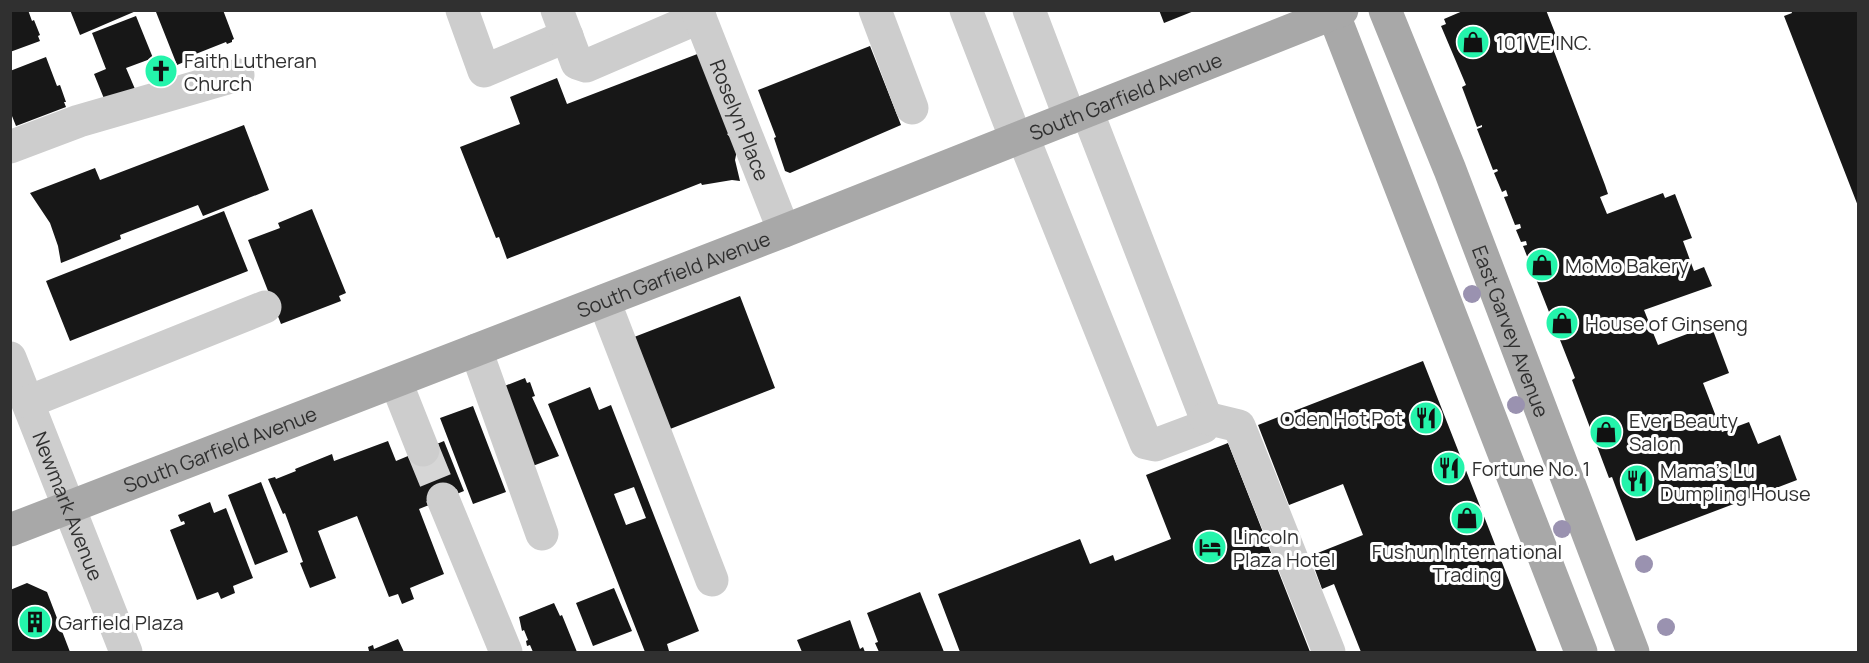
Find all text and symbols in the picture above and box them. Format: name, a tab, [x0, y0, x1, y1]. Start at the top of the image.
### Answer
shop icon: 101 VE INC.	[1455, 24, 1491, 60]
place label: 101 VE INC.	[1496, 29, 1592, 56]
street label: South Garfield Avenue	[1025, 45, 1226, 146]
place label: Faith Lutheran Church	[184, 47, 317, 97]
church icon: Faith Lutheran Church	[143, 53, 179, 89]
street label: Roselyn Place	[704, 55, 776, 184]
street label: South Garfield Avenue	[573, 224, 774, 323]
street label: East Garvey Avenue	[1466, 241, 1556, 421]
shop icon: MoMo Bakery	[1524, 247, 1560, 283]
place label: MoMo Bakery	[1565, 252, 1689, 279]
shop icon: House of Ginseng	[1544, 305, 1580, 341]
place label: House of Ginseng	[1585, 310, 1748, 337]
street label: South Garfield Avenue	[119, 399, 320, 498]
restaurant icon: Oden Hot Pot	[1408, 400, 1444, 436]
place label: Oden Hot Pot	[1280, 405, 1403, 432]
place label: Ever Beauty Salon	[1629, 407, 1739, 457]
shop icon: Ever Beauty Salon	[1588, 414, 1624, 450]
street label: Newmark Avenue	[27, 427, 110, 584]
restaurant icon: Fortune No. 1	[1431, 450, 1467, 486]
place label: Fortune No. 1	[1472, 455, 1590, 482]
place label: Mama's Lu Dumpling House	[1660, 457, 1811, 507]
restaurant icon: Mama's Lu Dumpling House	[1619, 463, 1655, 499]
shop icon: Fushun International Trading	[1449, 500, 1485, 536]
place label: Lincoln Plaza Hotel	[1233, 523, 1335, 573]
hotel icon: Lincoln Plaza Hotel	[1192, 529, 1228, 565]
place label: Fushun International Trading	[1372, 538, 1562, 588]
building icon: Garfield Plaza	[17, 604, 53, 640]
place label: Garfield Plaza	[58, 609, 184, 636]

